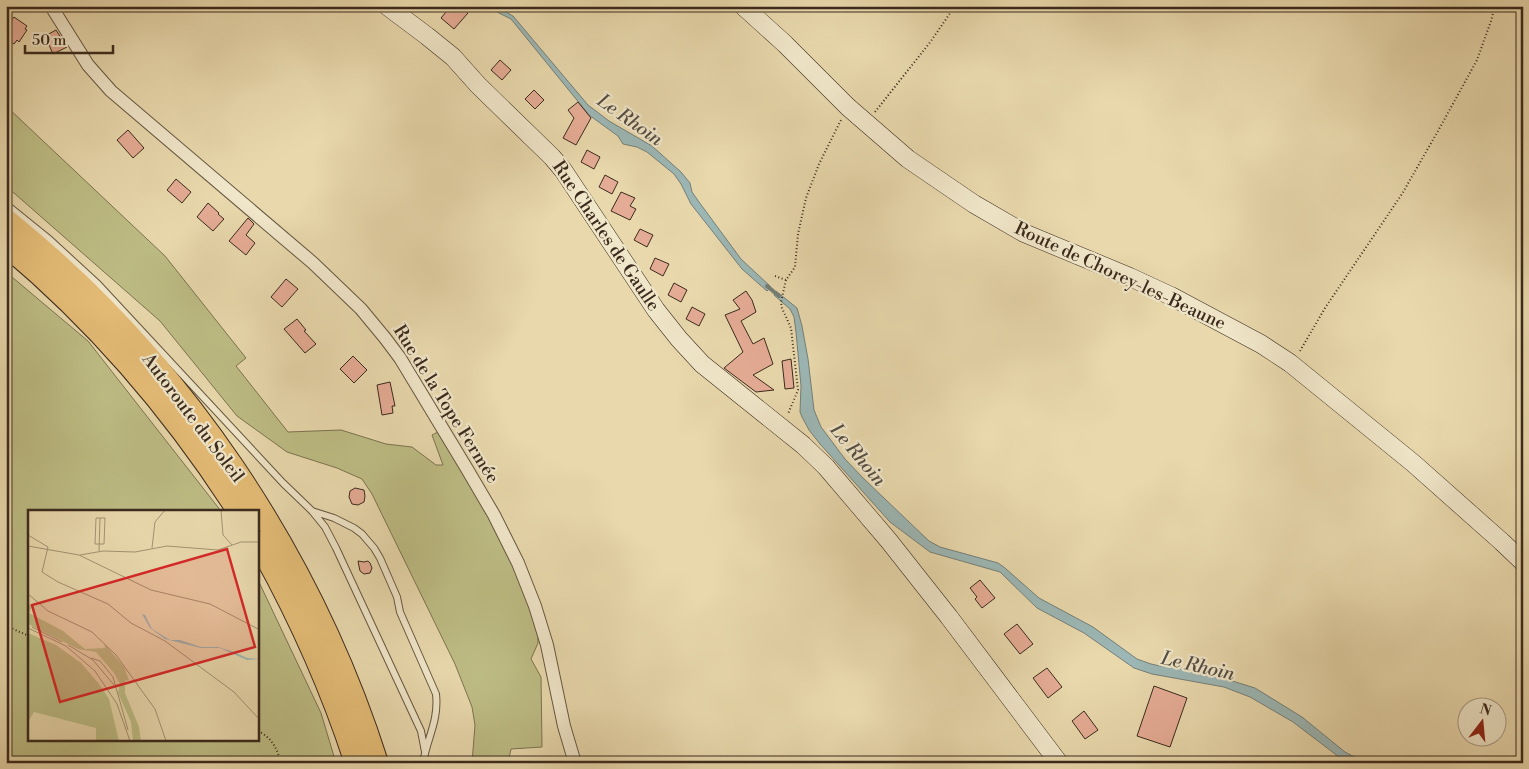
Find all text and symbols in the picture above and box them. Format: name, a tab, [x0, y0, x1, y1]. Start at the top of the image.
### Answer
scale bar	[25, 22, 112, 54]
text: 50 m	[32, 31, 66, 50]
water label: Le Rhoin	[592, 88, 668, 151]
street label: Rue Charles de Gaulle	[547, 156, 665, 316]
street label: Route de Chorey-les-Beaune	[1011, 217, 1229, 335]
street label: Rue de la Tope Fermée	[388, 320, 504, 488]
street label: Autoroute du Soleil	[136, 348, 250, 488]
water label: Le Rhoin	[824, 418, 891, 492]
inset map	[28, 510, 259, 742]
water label: Le Rhoin	[1158, 646, 1237, 686]
north arrow	[1456, 696, 1506, 746]
text: N	[1478, 700, 1493, 721]

